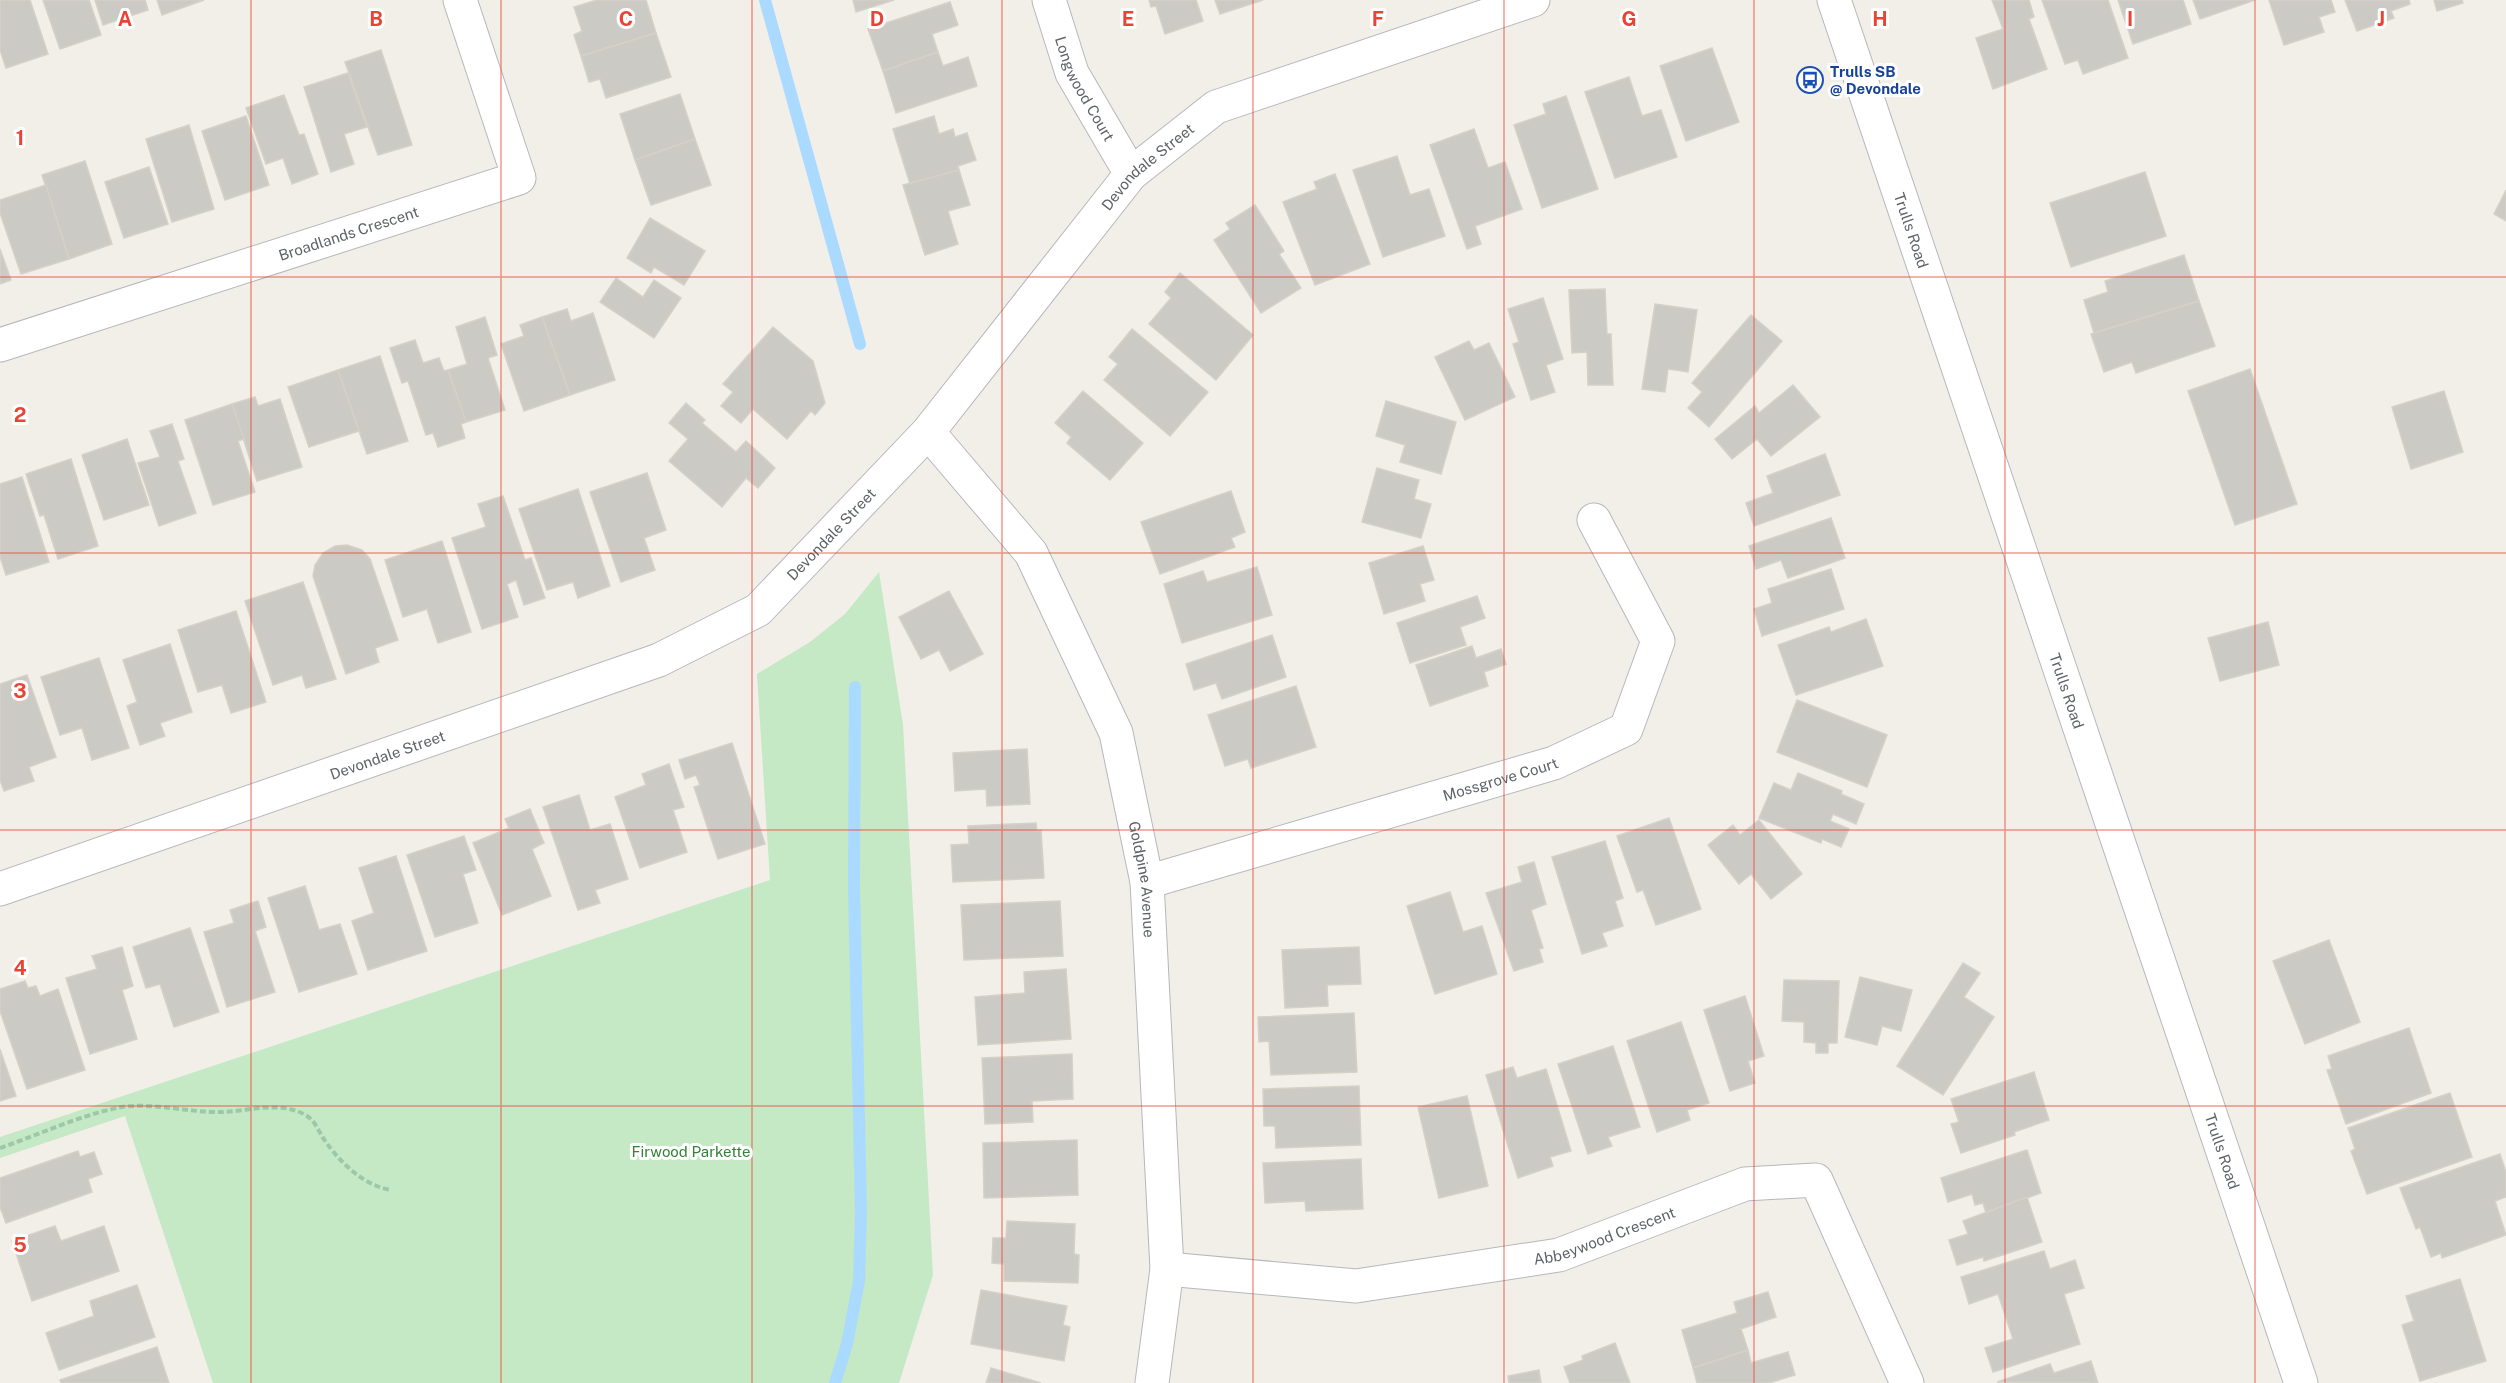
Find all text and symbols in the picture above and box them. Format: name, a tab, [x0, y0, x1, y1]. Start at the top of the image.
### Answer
text: A	[118, 7, 132, 31]
text: B	[369, 7, 383, 31]
text: C	[619, 7, 633, 31]
text: D	[870, 7, 884, 31]
text: E	[1122, 7, 1134, 31]
text: F	[1372, 7, 1384, 31]
text: G	[1621, 7, 1637, 31]
text: H	[1872, 7, 1888, 31]
text: I	[2127, 7, 2133, 31]
text: J	[2377, 7, 2385, 31]
street label: Longwood Court	[1052, 34, 1118, 144]
place label: Trulls SB @ Devondale	[1830, 63, 1921, 97]
bus stop icon: Trulls SB @ Devondale	[1795, 65, 1825, 95]
street label: Devondale Street	[1098, 119, 1197, 213]
text: 1	[16, 126, 24, 150]
street label: Trulls Road	[1891, 190, 1932, 270]
street label: Broadlands Crescent	[276, 202, 421, 263]
text: 2	[14, 403, 26, 427]
street label: Devondale Street	[783, 484, 879, 583]
street label: Trulls Road	[2047, 651, 2088, 731]
text: 3	[13, 679, 27, 703]
street label: Devondale Street	[328, 727, 447, 782]
street label: Mossgrove Court	[1441, 754, 1561, 804]
street label: Goldpine Avenue	[1126, 820, 1158, 938]
text: 4	[13, 956, 27, 980]
street label: Trulls Road	[2202, 1111, 2243, 1191]
park label: Firwood Parkette	[632, 1143, 750, 1160]
street label: Abbeywood Crescent	[1532, 1203, 1678, 1267]
text: 5	[13, 1233, 27, 1257]

